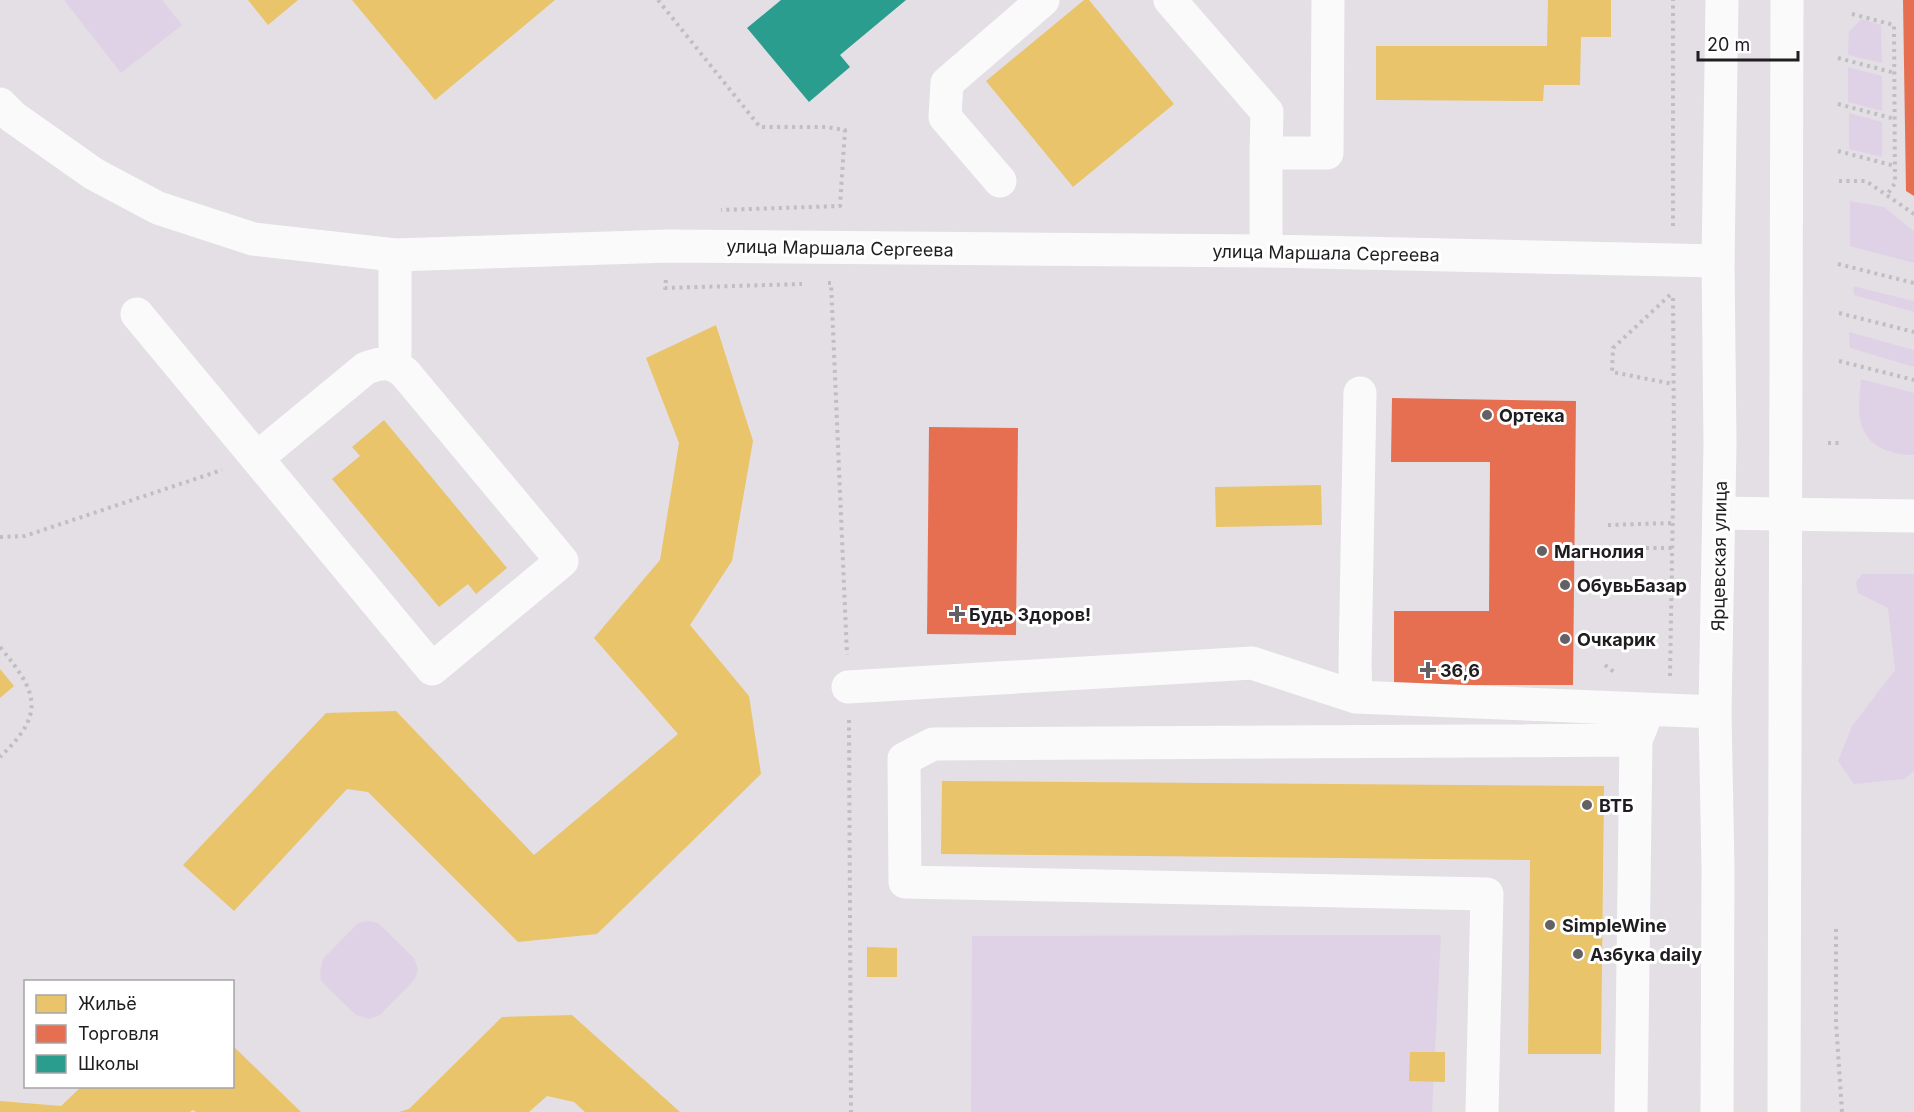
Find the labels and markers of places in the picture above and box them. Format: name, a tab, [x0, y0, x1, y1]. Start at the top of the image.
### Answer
place label: Ортека	[1499, 405, 1565, 426]
marker: Ортека	[1480, 408, 1494, 422]
place label: Магнолия	[1554, 541, 1644, 562]
marker: Магнолия	[1535, 544, 1549, 558]
place label: ОбувьБазар	[1577, 575, 1687, 596]
marker: ОбувьБазар	[1558, 578, 1572, 592]
place label: Будь Здоров!	[969, 604, 1091, 625]
marker: Будь Здоров!	[950, 607, 964, 621]
place label: Очкарик	[1577, 629, 1656, 650]
marker: Очкарик	[1558, 632, 1572, 646]
place label: 36,6	[1440, 660, 1480, 681]
marker: 36,6	[1421, 663, 1435, 677]
place label: ВТБ	[1599, 795, 1634, 816]
marker: ВТБ	[1580, 798, 1594, 812]
place label: SimpleWine	[1562, 915, 1667, 936]
marker: SimpleWine	[1543, 918, 1557, 932]
place label: Азбука daily	[1590, 944, 1702, 965]
marker: Азбука daily	[1571, 947, 1585, 961]

